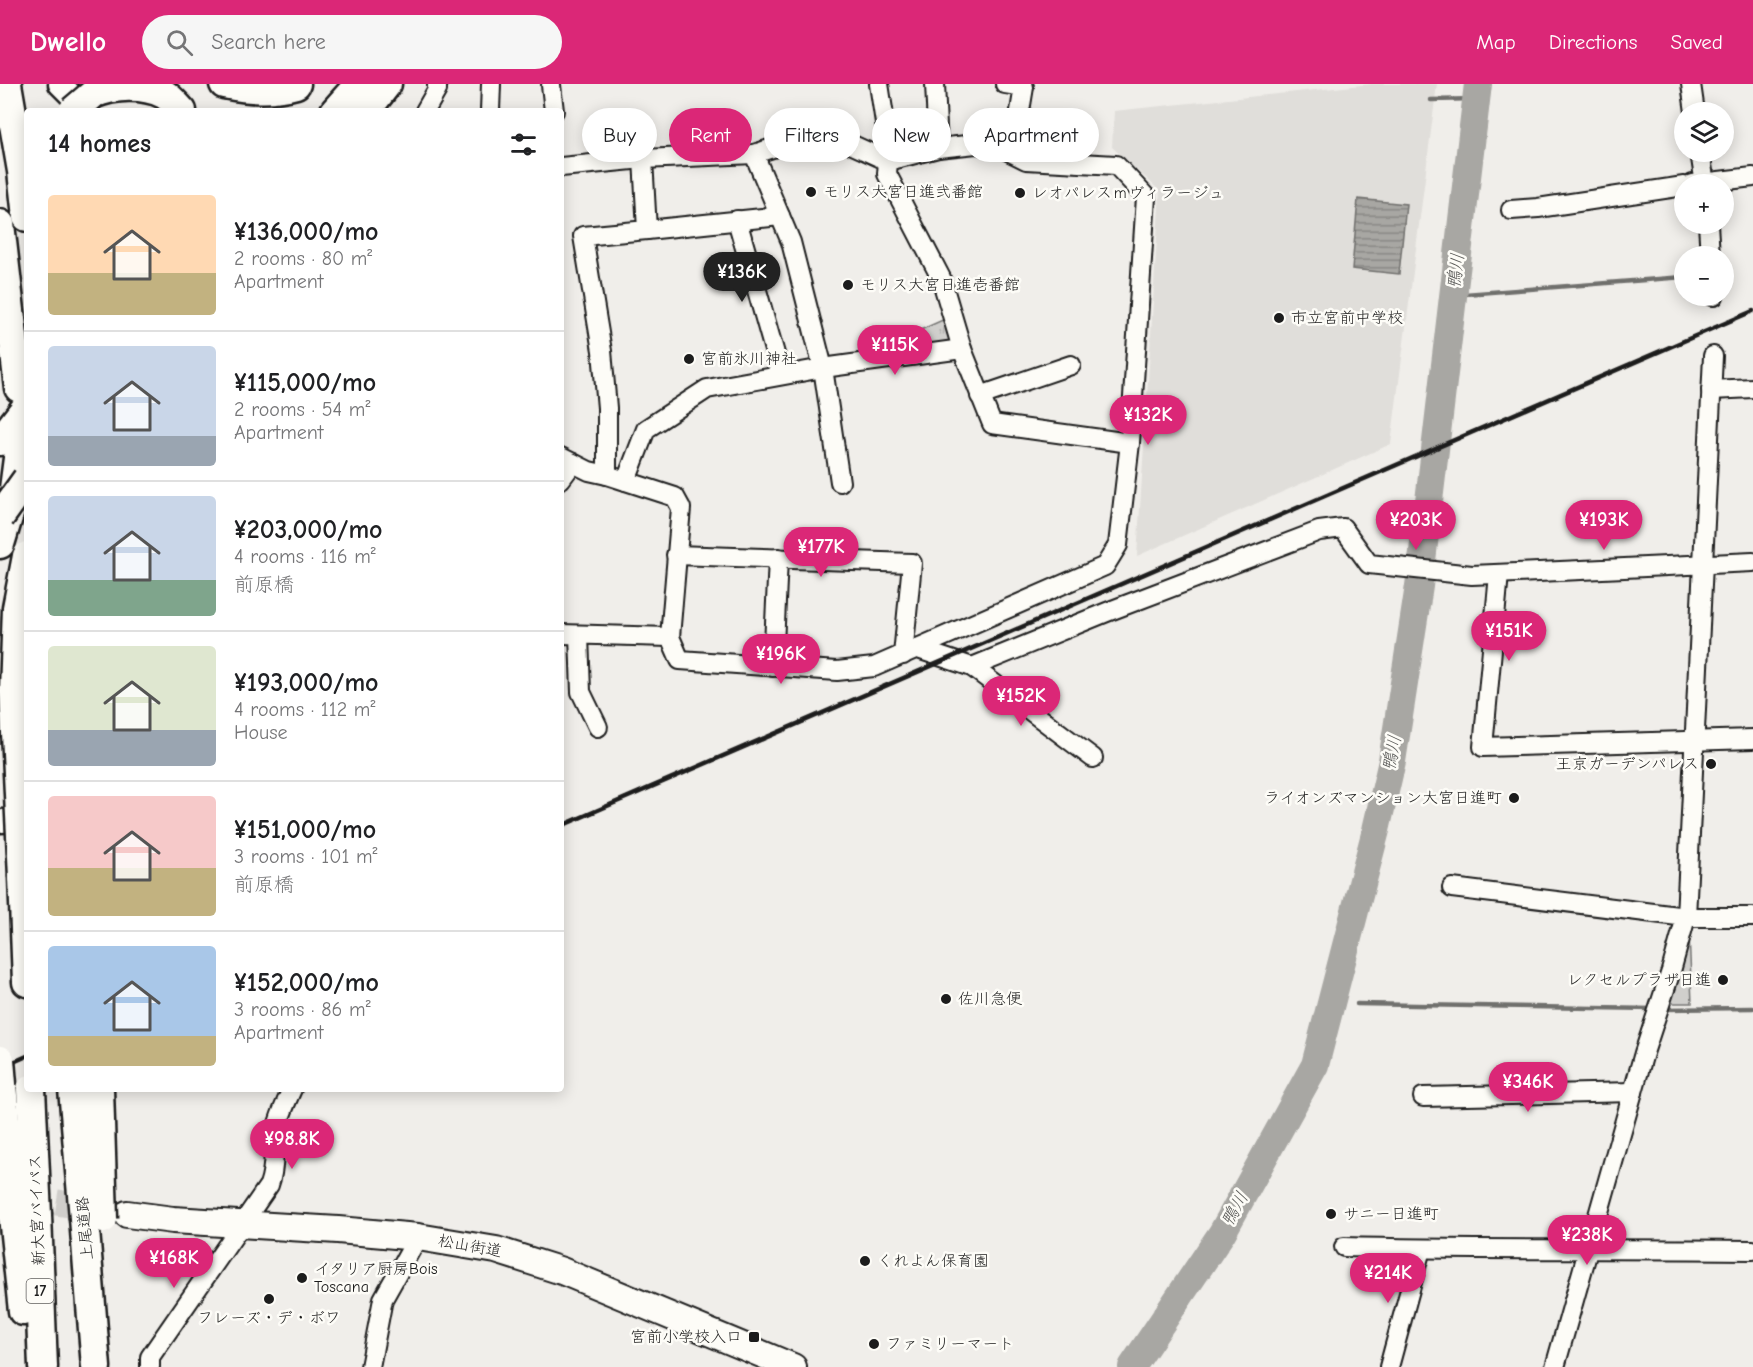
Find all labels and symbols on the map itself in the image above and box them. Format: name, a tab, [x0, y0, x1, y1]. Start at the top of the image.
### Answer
place label: モリス大宮日進弐番館	[823, 183, 983, 201]
place label: レオパレスｍヴィラージュ	[1032, 184, 1224, 202]
marker: モリス大宮日進弐番館	[804, 185, 818, 199]
marker: レオパレスｍヴィラージュ	[1013, 186, 1027, 200]
pin: ¥136K	[700, 252, 784, 303]
water label: 鴨川	[1443, 252, 1469, 290]
place label: モリス大宮日進壱番館	[860, 276, 1020, 294]
marker: モリス大宮日進壱番館	[841, 278, 855, 292]
place label: 市立宮前中学校	[1291, 309, 1403, 327]
marker: 市立宮前中学校	[1272, 311, 1286, 325]
pin: ¥115K	[853, 325, 937, 376]
place label: 宮前氷川神社	[701, 350, 797, 368]
marker: 宮前氷川神社	[682, 352, 696, 366]
pin: ¥132K	[1106, 395, 1190, 446]
pin: ¥203K	[1374, 500, 1458, 551]
pin: ¥193K	[1562, 500, 1646, 551]
pin: ¥177K	[779, 527, 863, 578]
pin: ¥151K	[1467, 611, 1551, 662]
pin: ¥196K	[739, 634, 823, 685]
pin: ¥152K	[979, 676, 1063, 727]
water label: 鴨川	[1378, 733, 1406, 773]
place label: 王京ガーデンパレス	[1556, 755, 1699, 773]
marker: 王京ガーデンパレス	[1704, 757, 1718, 771]
place label: ライオンズマンション大宮日進町	[1264, 789, 1502, 807]
marker: ライオンズマンション大宮日進町	[1507, 791, 1521, 805]
place label: レクセルプラザ日進	[1567, 971, 1711, 989]
marker: レクセルプラザ日進	[1716, 973, 1730, 987]
place label: 佐川急便	[958, 990, 1022, 1008]
marker: 佐川急便	[939, 992, 953, 1006]
pin: ¥346K	[1486, 1062, 1570, 1113]
pin: ¥98.8K	[243, 1119, 341, 1170]
street label: 新大宮バイパス	[26, 1154, 48, 1266]
water label: 鴨川	[1217, 1188, 1253, 1230]
street label: 上尾道路	[73, 1195, 97, 1261]
place label: サニー日進町	[1343, 1205, 1439, 1223]
marker: サニー日進町	[1324, 1207, 1338, 1221]
pin: ¥238K	[1545, 1215, 1629, 1266]
street label: 松山街道	[437, 1232, 503, 1260]
pin: ¥168K	[132, 1238, 216, 1289]
place label: くれよん保育園	[877, 1252, 989, 1270]
pin: ¥214K	[1346, 1253, 1430, 1304]
marker: くれよん保育園	[858, 1254, 872, 1268]
place label: イタリア厨房Bois Toscana	[314, 1260, 438, 1296]
marker: イタリア厨房Bois Toscana	[295, 1271, 309, 1285]
road number: 17	[26, 1279, 54, 1303]
marker: フレーズ・デ・ボワ	[262, 1292, 276, 1306]
place label: フレーズ・デ・ボワ	[197, 1309, 341, 1327]
place label: 宮前小学校入口	[630, 1328, 742, 1346]
marker: 宮前小学校入口	[747, 1330, 761, 1344]
place label: ファミリーマート	[886, 1335, 1014, 1353]
marker: ファミリーマート	[867, 1337, 881, 1351]

